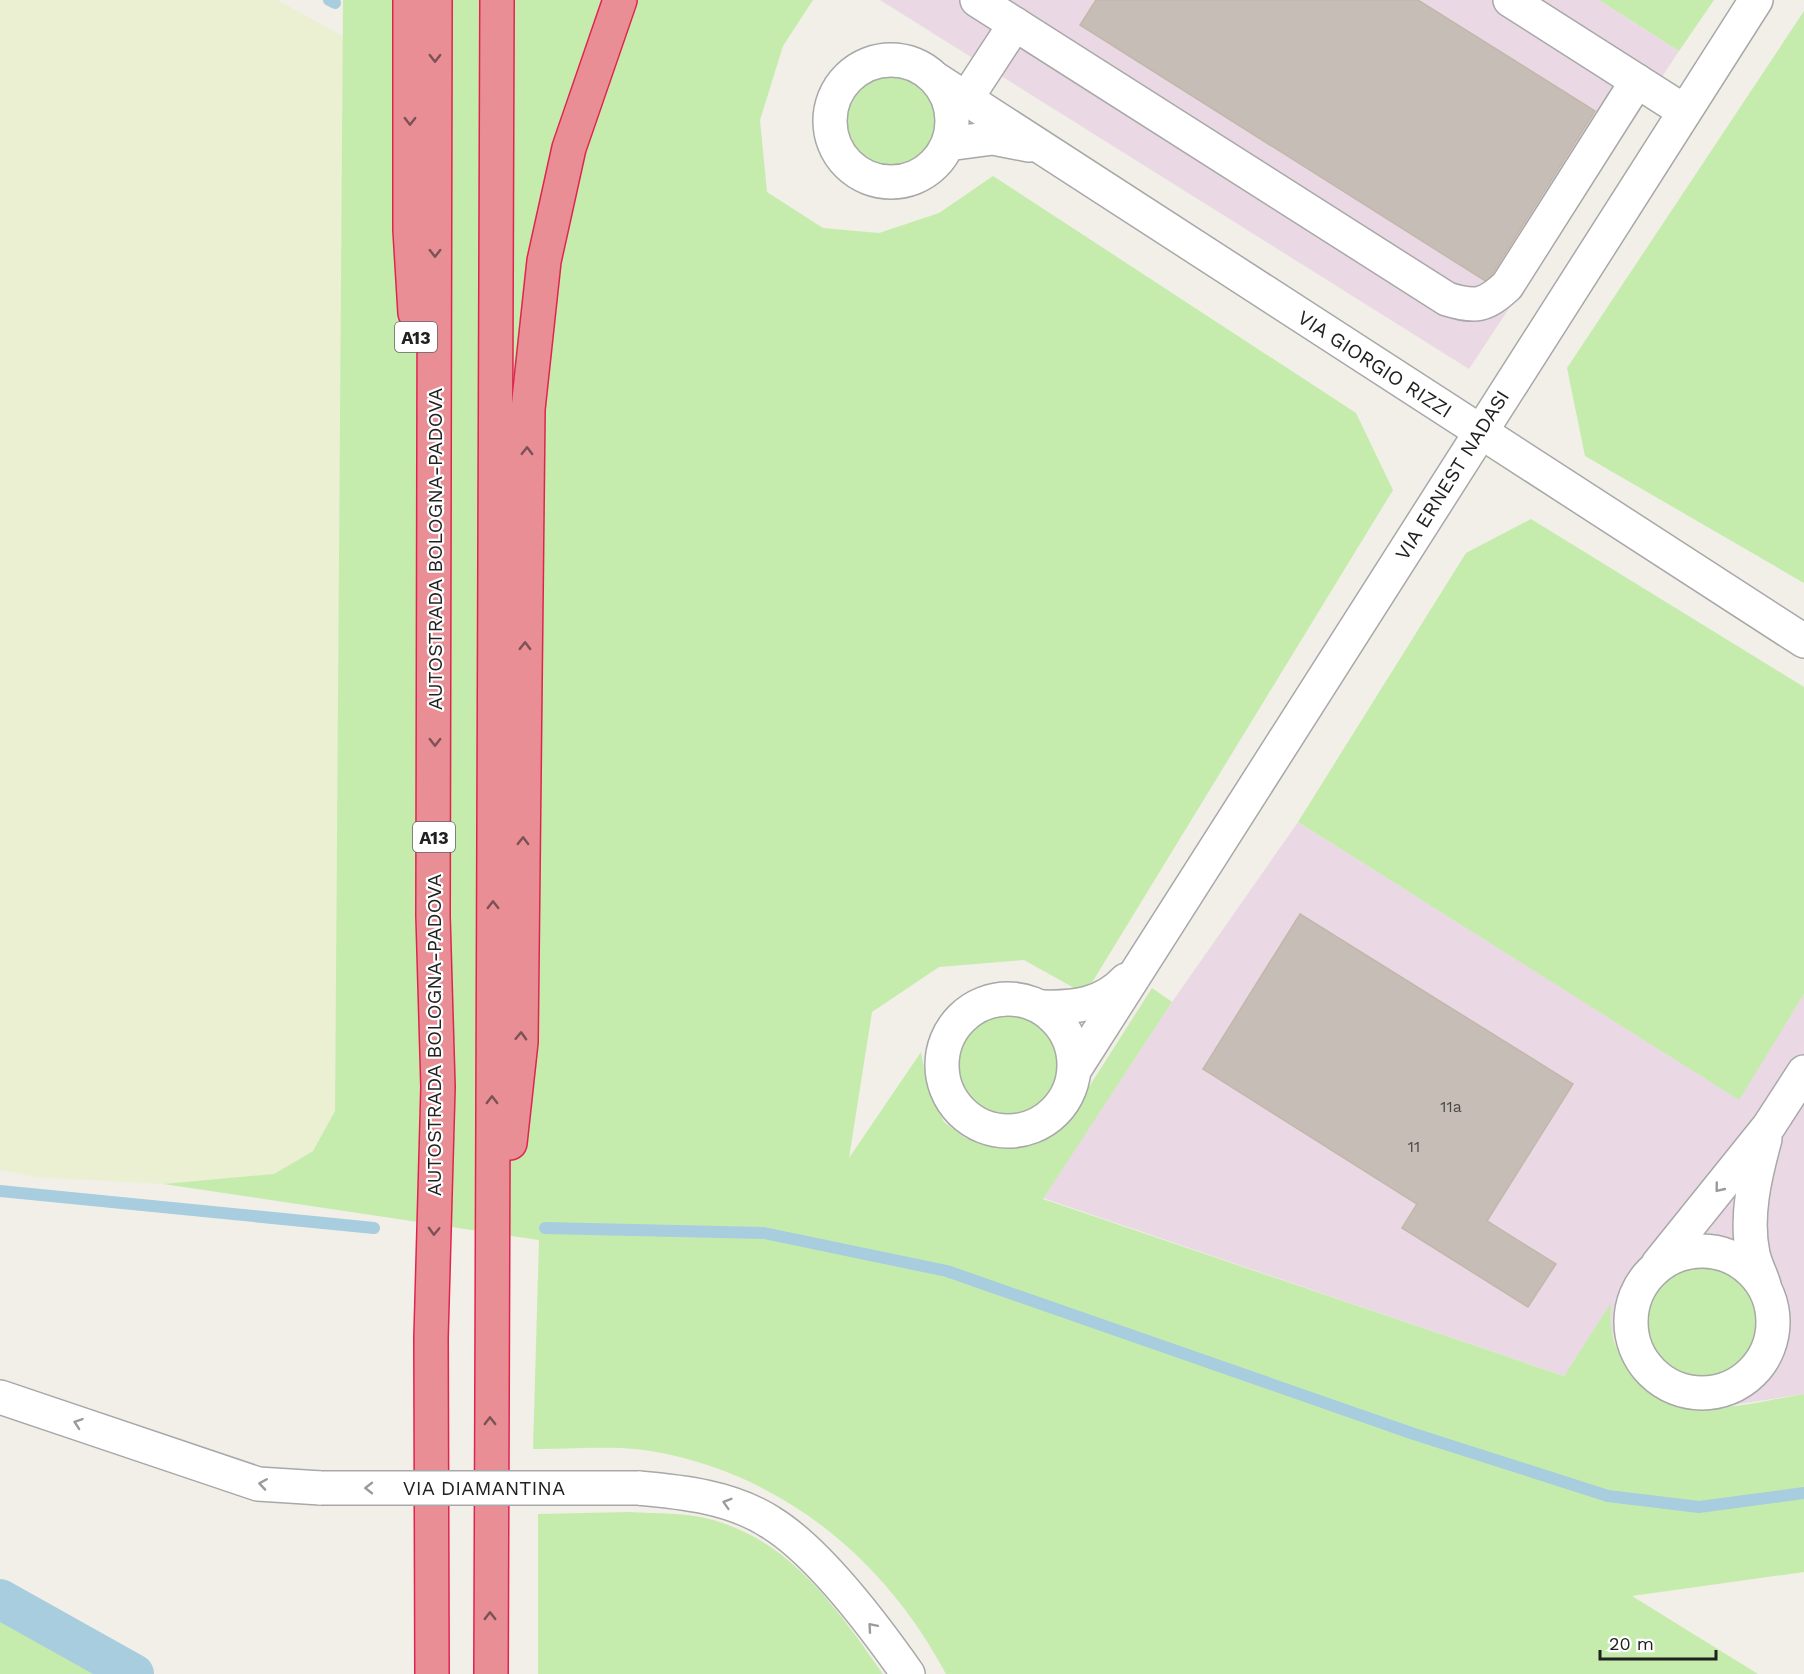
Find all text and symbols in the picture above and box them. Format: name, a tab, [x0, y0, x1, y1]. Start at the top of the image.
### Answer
one-way arrow	[429, 54, 441, 63]
one-way arrow	[404, 117, 416, 126]
one-way arrow	[429, 249, 441, 258]
street label: VIA GIORGIO RIZZI	[1293, 305, 1457, 423]
road number: A13	[395, 322, 437, 352]
street label: VIA ERNEST NADASI	[1390, 386, 1514, 564]
street label: AUTOSTRADA BOLOGNA-PADOVA	[423, 388, 447, 710]
one-way arrow	[521, 447, 533, 456]
one-way arrow	[519, 642, 531, 651]
one-way arrow	[428, 738, 441, 747]
road number: A13	[413, 822, 455, 852]
one-way arrow	[517, 837, 529, 846]
street label: AUTOSTRADA BOLOGNA-PADOVA	[422, 874, 446, 1196]
one-way arrow	[487, 900, 499, 909]
one-way arrow	[514, 1032, 527, 1041]
one-way arrow	[486, 1095, 498, 1104]
house number: 11a	[1440, 1097, 1462, 1116]
house number: 11	[1408, 1137, 1420, 1156]
one-way arrow	[1716, 1181, 1727, 1192]
one-way arrow	[427, 1227, 440, 1236]
one-way arrow	[484, 1416, 496, 1425]
one-way arrow	[73, 1418, 84, 1431]
street label: VIA DIAMANTINA	[403, 1476, 565, 1500]
one-way arrow	[258, 1478, 268, 1491]
one-way arrow	[365, 1482, 374, 1494]
one-way arrow	[722, 1498, 733, 1510]
one-way arrow	[484, 1611, 496, 1620]
one-way arrow	[869, 1623, 880, 1634]
scale bar	[1600, 1623, 1716, 1661]
text: 20 m	[1609, 1633, 1654, 1654]

